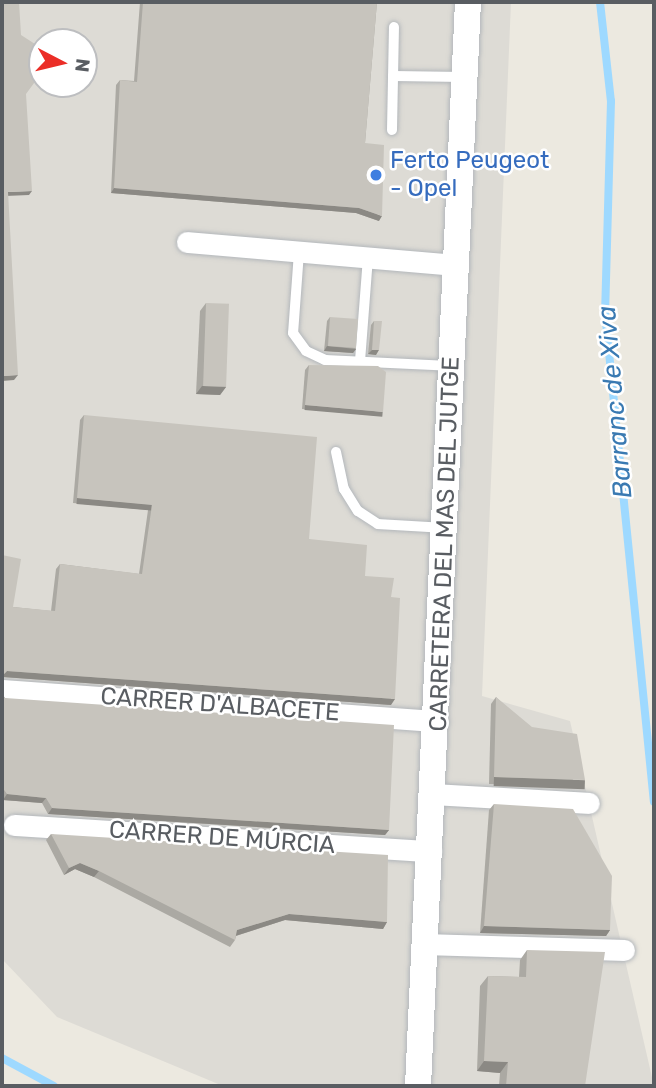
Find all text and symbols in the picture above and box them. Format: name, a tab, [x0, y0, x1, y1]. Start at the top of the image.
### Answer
north arrow	[28, 28, 98, 98]
text: N	[70, 57, 95, 74]
place label: Ferto Peugeot - Opel	[390, 147, 549, 203]
marker: Ferto Peugeot - Opel	[368, 167, 384, 183]
water label: Barranc de Xiva	[591, 304, 639, 500]
street label: CARRETERA DEL MAS DEL JUTGE	[424, 355, 466, 733]
street label: CARRER D'ALBACETE	[99, 682, 341, 728]
street label: CARRER DE MÚRCIA	[108, 816, 336, 860]

